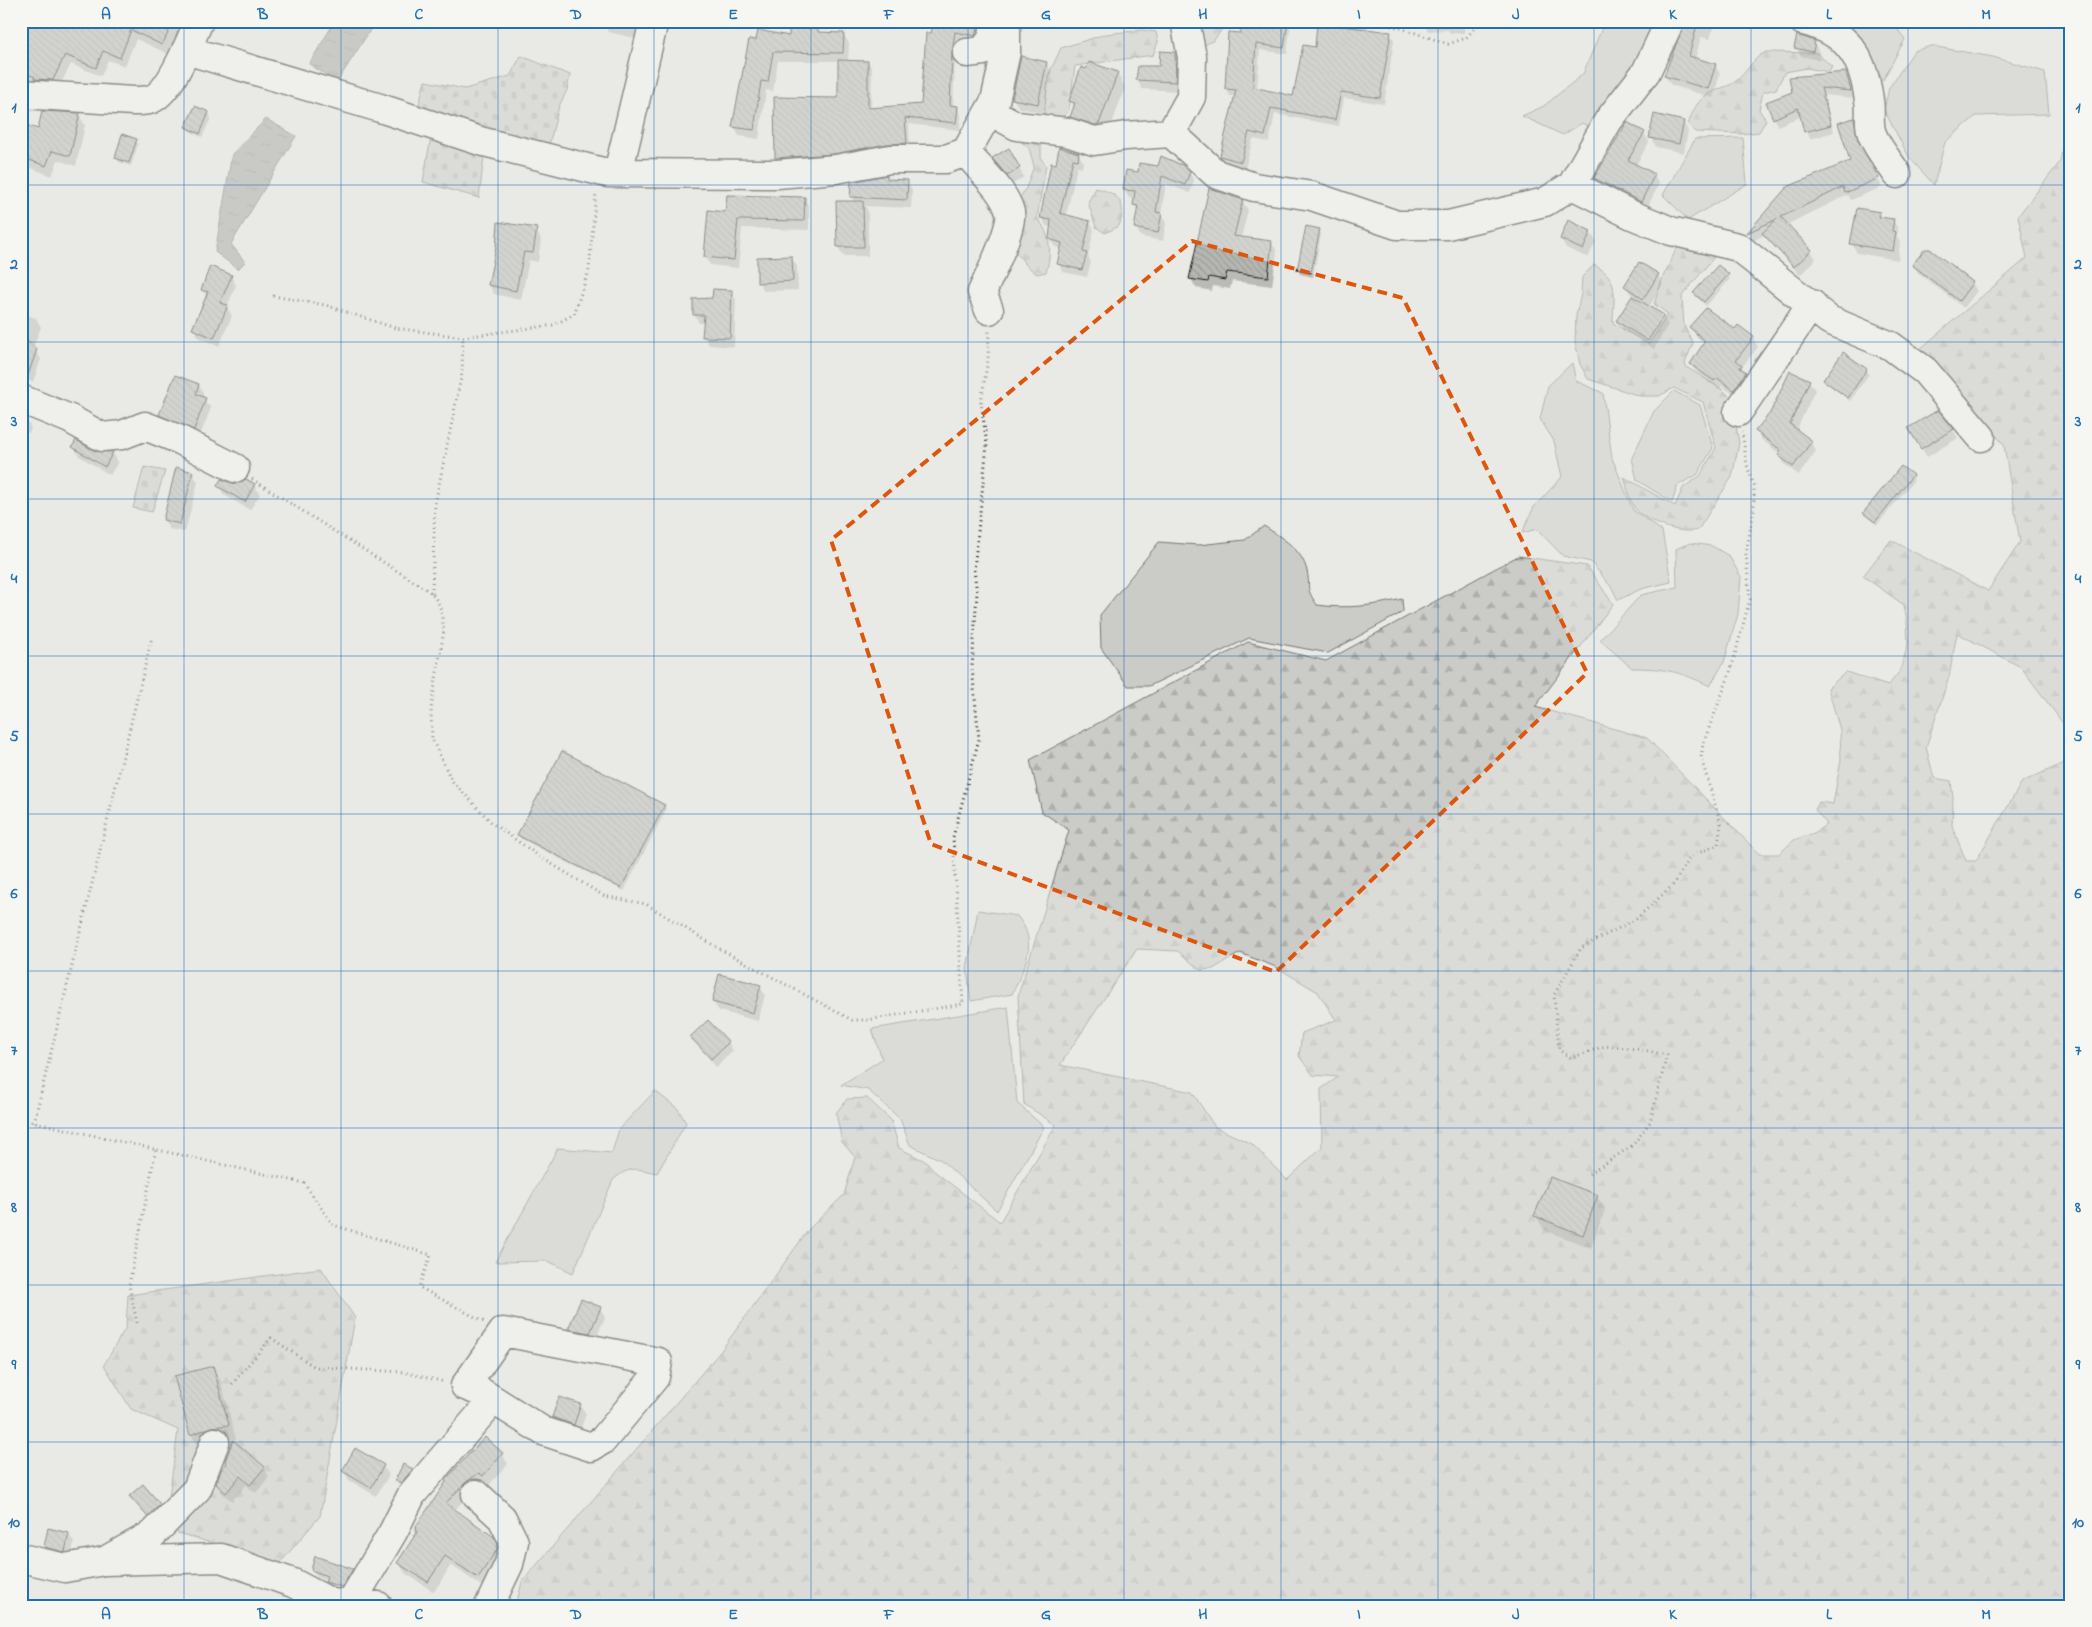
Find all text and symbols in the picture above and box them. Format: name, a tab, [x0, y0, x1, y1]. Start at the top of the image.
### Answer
text: A	[101, 3, 111, 27]
text: B	[257, 3, 269, 27]
text: C	[415, 3, 424, 27]
text: D	[569, 3, 582, 27]
text: E	[728, 3, 738, 27]
text: F	[883, 3, 895, 27]
text: G	[1041, 3, 1051, 27]
text: H	[1198, 3, 1208, 27]
text: I	[1357, 3, 1361, 27]
text: J	[1512, 3, 1520, 27]
text: K	[1669, 3, 1678, 27]
text: L	[1826, 3, 1833, 27]
text: M	[1981, 3, 1991, 27]
text: 1	[11, 96, 17, 120]
text: 1	[2075, 96, 2081, 120]
text: 2	[9, 253, 18, 277]
text: 2	[2073, 253, 2082, 277]
text: 3	[10, 410, 18, 434]
text: 3	[2074, 410, 2082, 434]
text: 4	[10, 567, 18, 591]
text: 4	[2074, 567, 2082, 591]
text: 5	[9, 725, 19, 749]
text: 5	[2073, 725, 2083, 749]
text: 6	[9, 882, 18, 906]
text: 6	[2073, 882, 2082, 906]
text: 7	[11, 1039, 18, 1063]
text: 7	[2075, 1039, 2082, 1063]
text: 8	[10, 1196, 17, 1220]
text: 8	[2074, 1196, 2081, 1220]
text: 9	[11, 1353, 17, 1377]
text: 9	[2075, 1353, 2081, 1377]
text: 10	[8, 1511, 20, 1535]
text: 10	[2072, 1511, 2084, 1535]
text: A	[101, 1603, 111, 1627]
text: B	[257, 1603, 269, 1627]
text: C	[415, 1603, 424, 1627]
text: D	[569, 1603, 582, 1627]
text: E	[728, 1603, 738, 1627]
text: F	[883, 1603, 895, 1627]
text: G	[1041, 1603, 1051, 1627]
text: H	[1198, 1603, 1208, 1627]
text: I	[1357, 1603, 1361, 1627]
text: J	[1512, 1603, 1520, 1627]
text: K	[1669, 1603, 1678, 1627]
text: L	[1826, 1603, 1833, 1627]
text: M	[1981, 1603, 1991, 1627]

